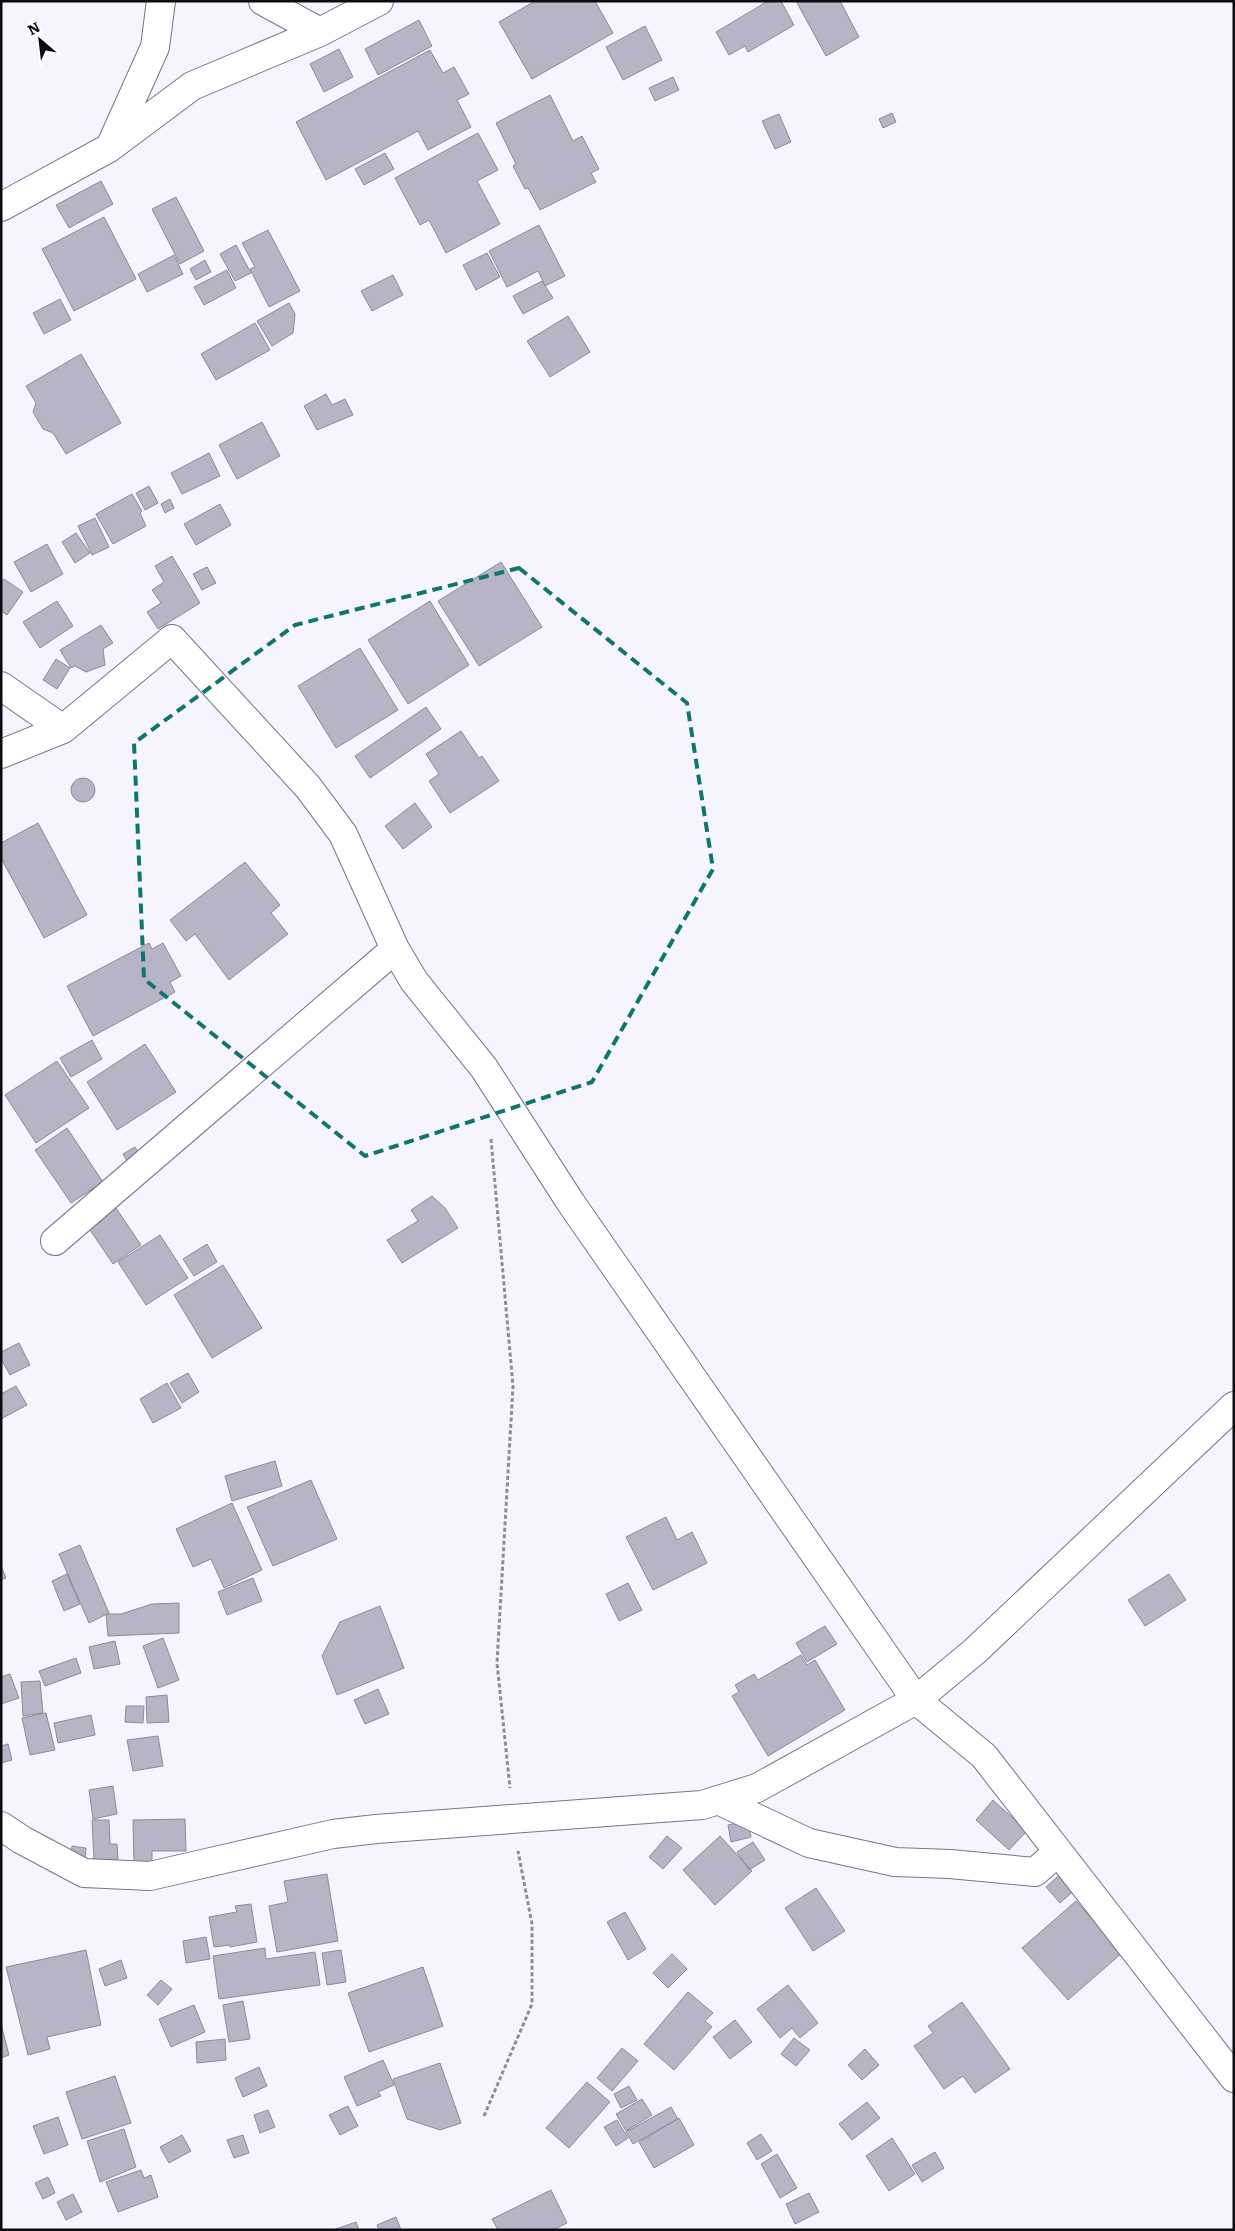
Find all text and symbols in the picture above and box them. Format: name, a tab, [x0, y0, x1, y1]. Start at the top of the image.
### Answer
north arrow	[15, 15, 65, 65]
text: N	[24, 16, 44, 39]

